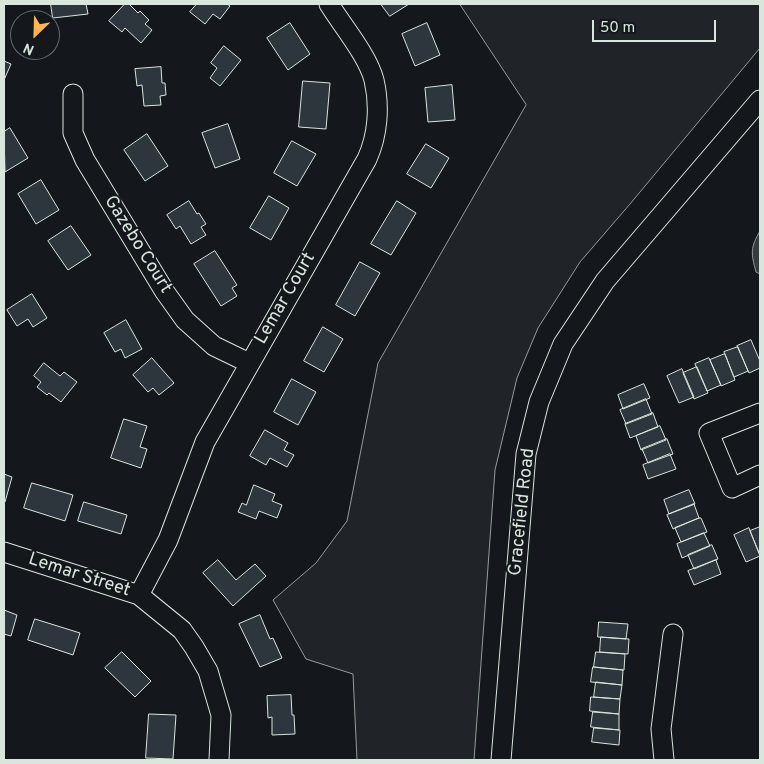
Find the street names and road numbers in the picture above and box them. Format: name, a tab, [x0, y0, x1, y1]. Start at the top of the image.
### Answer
street label: Gazebo Court	[98, 192, 176, 298]
street label: Lemar Court	[251, 249, 321, 349]
street label: Gracefield Road	[506, 447, 540, 577]
street label: Lemar Street	[25, 549, 133, 603]

